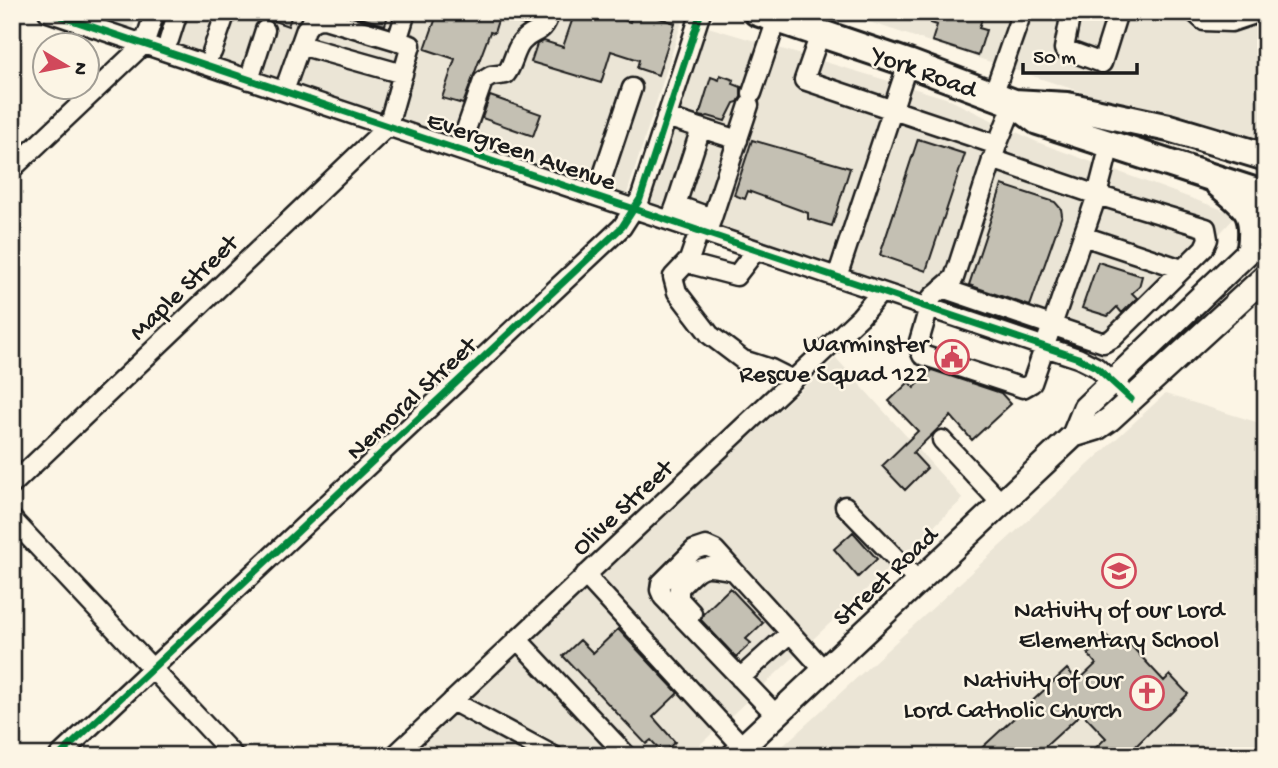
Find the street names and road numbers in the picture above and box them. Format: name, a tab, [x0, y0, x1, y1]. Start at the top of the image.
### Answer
street label: York Road	[865, 40, 982, 108]
street label: Evergreen Avenue	[422, 106, 620, 200]
street label: Maple Street	[124, 228, 248, 349]
street label: Nemoral Street	[341, 330, 487, 469]
street label: Olive Street	[567, 453, 683, 564]
street label: Street Road	[828, 521, 947, 635]

